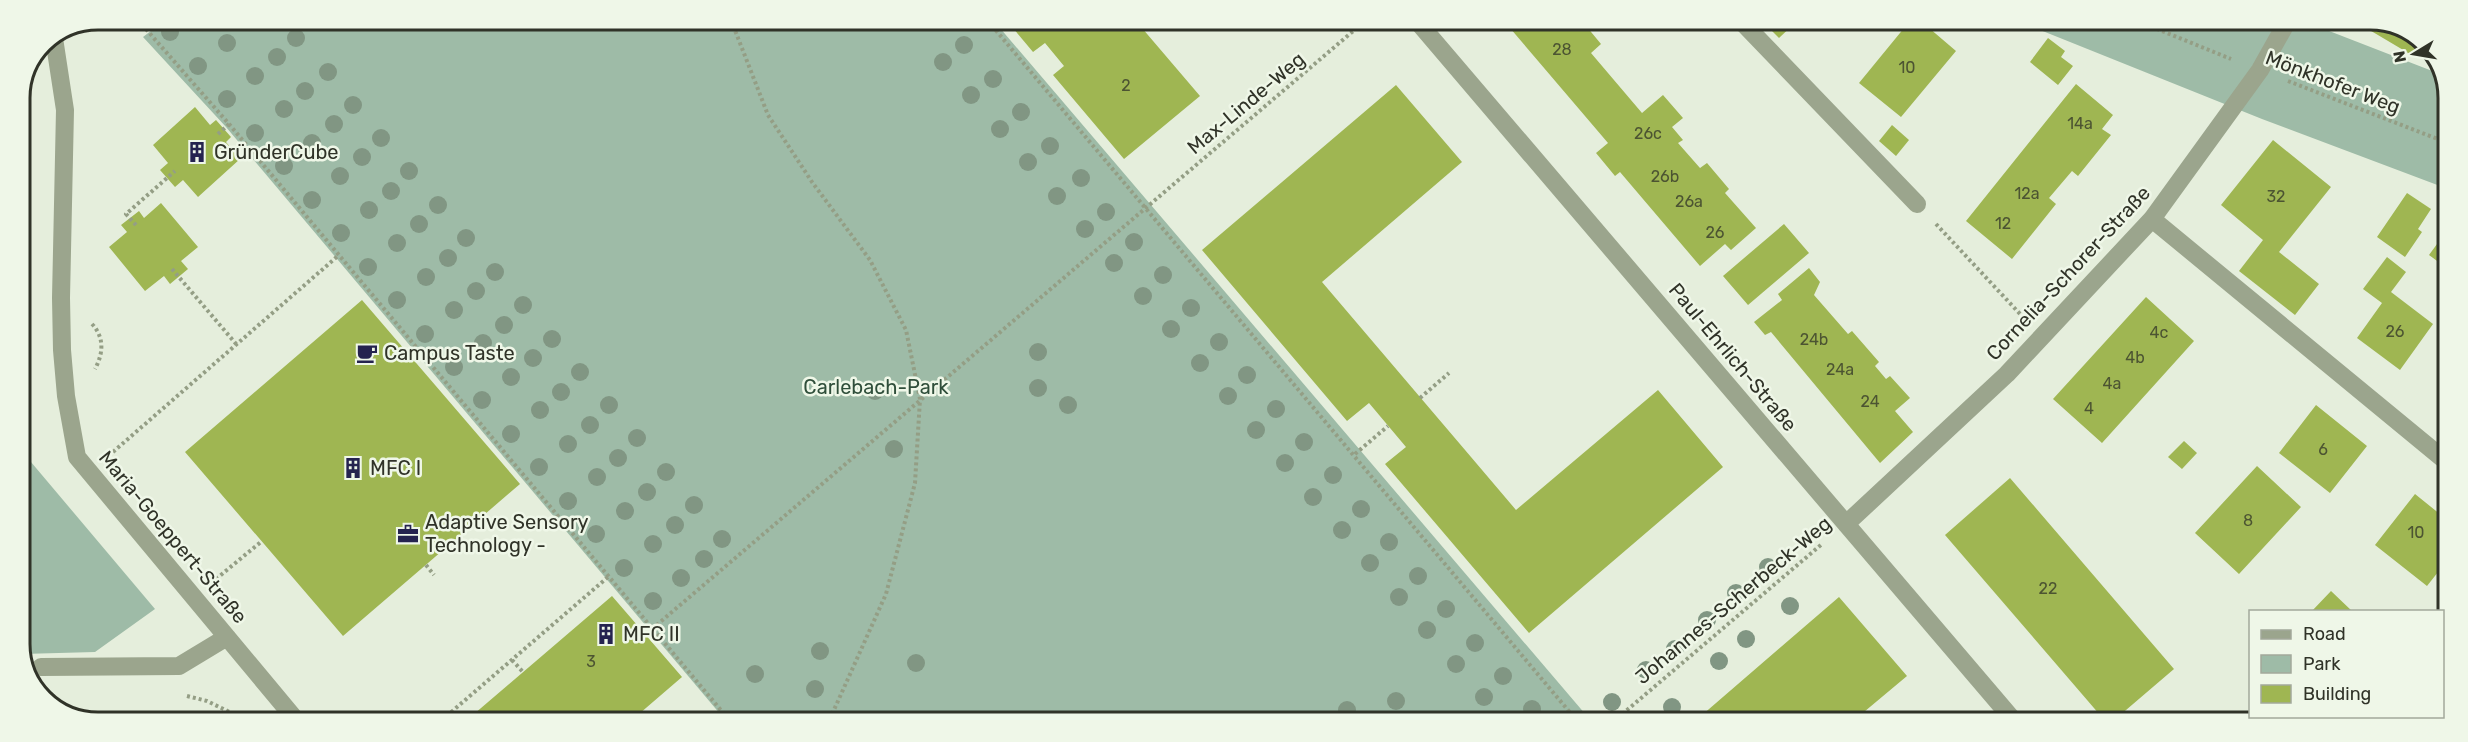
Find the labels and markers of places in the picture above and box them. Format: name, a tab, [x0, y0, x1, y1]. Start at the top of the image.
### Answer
building icon: GründerCube	[185, 140, 209, 164]
place label: GründerCube	[214, 140, 339, 164]
cafe icon: Campus Taste	[355, 341, 379, 365]
place label: Campus Taste	[384, 341, 515, 365]
building icon: MFC I	[341, 456, 365, 480]
place label: MFC I	[370, 456, 421, 480]
place label: Adaptive Sensory Technology -	[425, 510, 589, 557]
office icon: Adaptive Sensory Technology -	[396, 522, 420, 546]
building icon: MFC II	[594, 622, 618, 646]
place label: MFC II	[623, 622, 680, 646]

